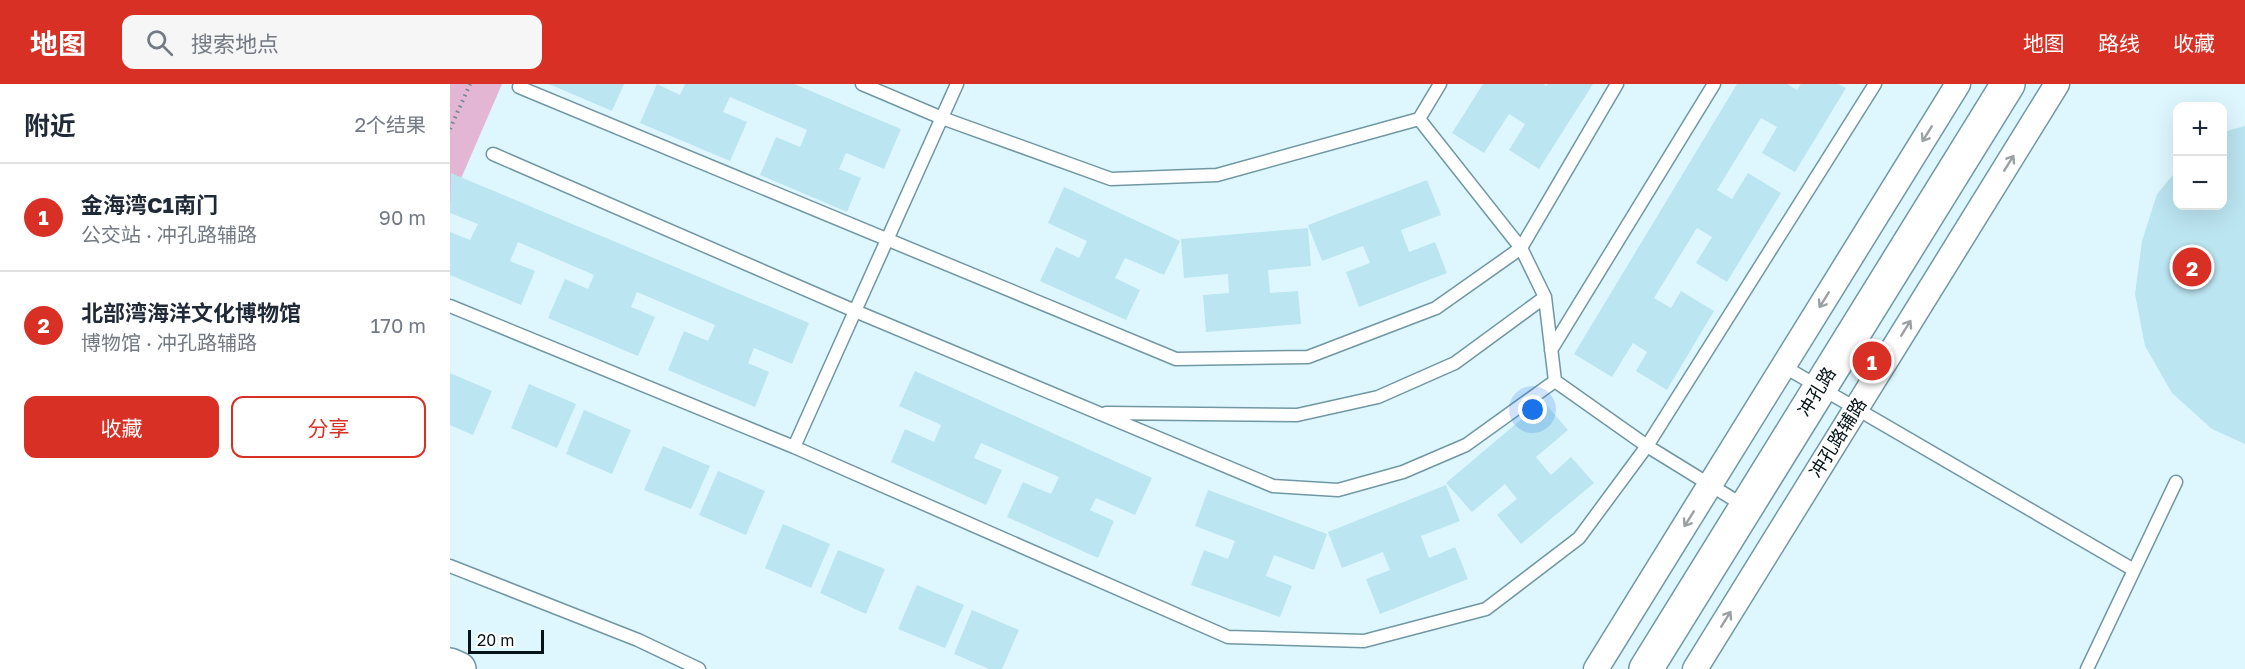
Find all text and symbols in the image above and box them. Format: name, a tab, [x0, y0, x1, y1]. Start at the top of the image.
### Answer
search box	[122, 15, 542, 69]
icon: search	[143, 26, 176, 59]
text: 地图	[30, 27, 86, 60]
text: 搜索地点	[191, 30, 279, 57]
text: 地图	[2023, 30, 2065, 56]
text: 路线	[2098, 30, 2140, 56]
text: 收藏	[2173, 30, 2215, 56]
map controls	[2173, 102, 2227, 210]
button: +	[2173, 102, 2227, 156]
text: 附近	[24, 110, 76, 141]
text: 2个结果	[354, 112, 426, 136]
one-way arrow	[1920, 125, 1932, 142]
one-way arrow	[2003, 155, 2015, 172]
button: −	[2173, 156, 2227, 210]
text: 金海湾C1南门	[81, 191, 218, 218]
text: 1	[38, 205, 49, 229]
text: 90 m	[379, 205, 426, 229]
text: 公交站 · 冲孔路辅路	[81, 222, 257, 246]
pin: 2	[2172, 244, 2212, 290]
one-way arrow	[1818, 291, 1830, 308]
text: 北部湾海洋文化博物馆	[81, 299, 301, 326]
text: 2	[37, 313, 50, 337]
text: 170 m	[371, 313, 426, 337]
one-way arrow	[1900, 320, 1912, 337]
text: 博物馆 · 冲孔路辅路	[81, 330, 257, 354]
pin: 1	[1852, 338, 1892, 384]
street label: 冲孔路	[1793, 363, 1840, 420]
street label: 冲孔路辅路	[1804, 393, 1870, 481]
your location	[1518, 395, 1547, 424]
button: 收藏	[24, 396, 219, 458]
button: 分享	[231, 396, 426, 458]
one-way arrow	[1682, 510, 1694, 527]
one-way arrow	[1721, 611, 1733, 628]
scale bar	[468, 627, 544, 654]
text: 20 m	[477, 630, 514, 650]

